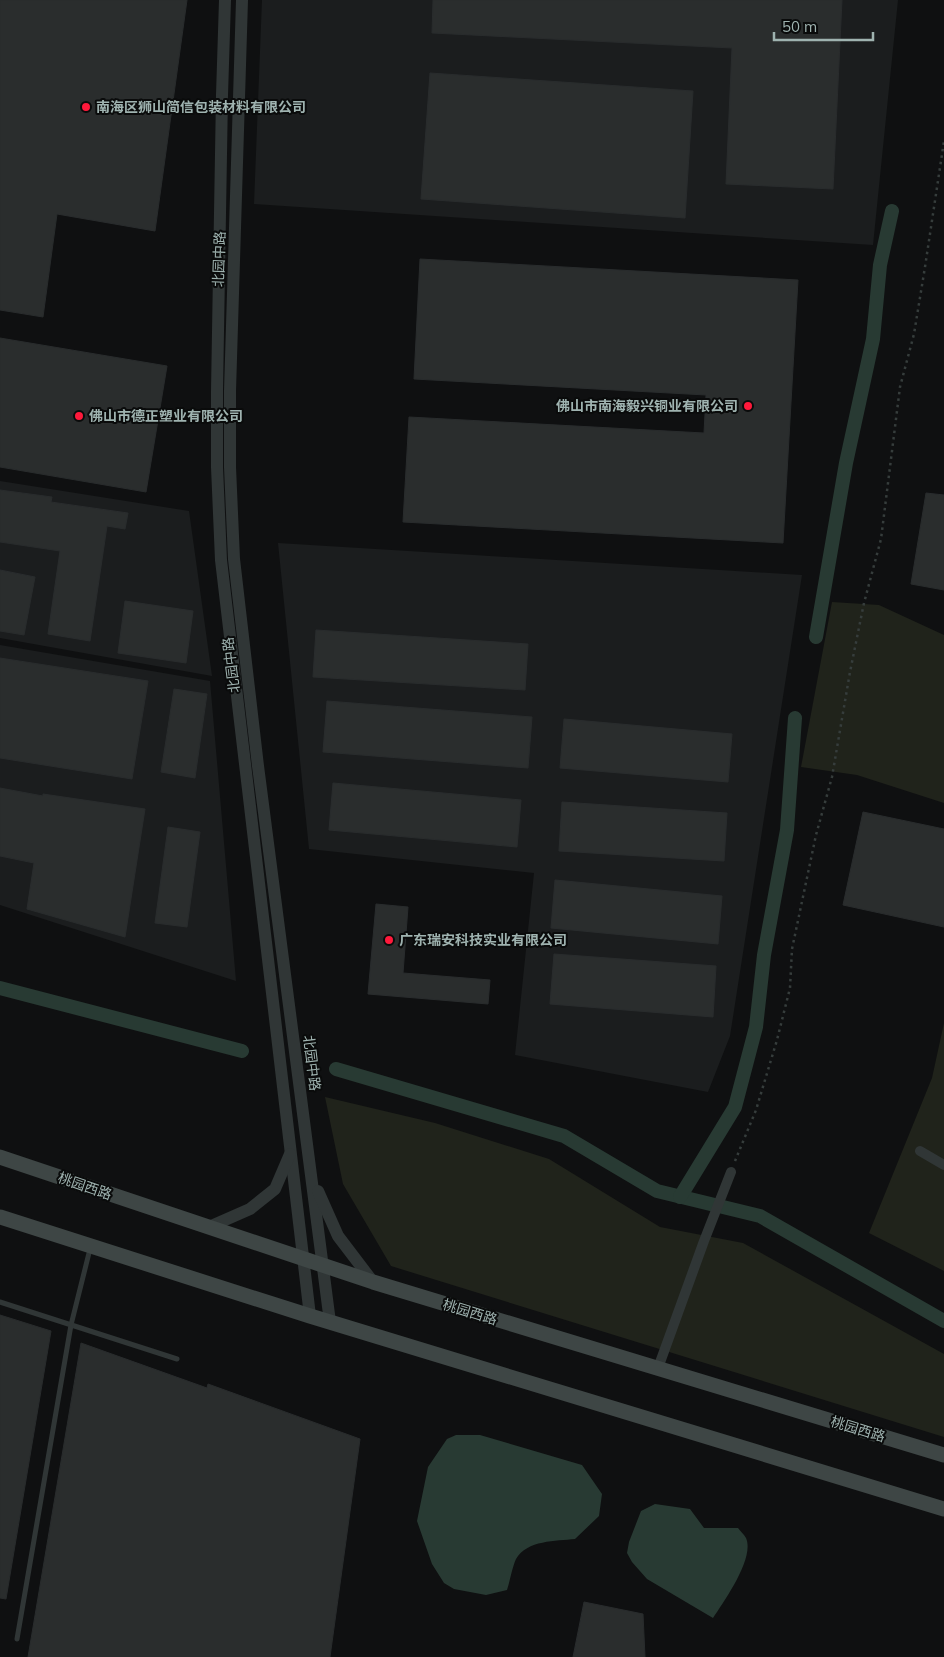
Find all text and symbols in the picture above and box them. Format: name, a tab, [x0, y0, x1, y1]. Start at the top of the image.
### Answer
scale bar	[774, 10, 873, 42]
text: 50 m	[782, 17, 817, 36]
place label: 南海区狮山简信包装材料有限公司	[96, 98, 306, 116]
marker: 南海区狮山简信包装材料有限公司	[80, 101, 92, 113]
street label: 北园中路	[209, 231, 229, 287]
place label: 佛山市南海毅兴铜业有限公司	[556, 397, 738, 415]
marker: 佛山市南海毅兴铜业有限公司	[742, 400, 754, 412]
place label: 佛山市德正塑业有限公司	[89, 407, 243, 425]
marker: 佛山市德正塑业有限公司	[73, 410, 85, 422]
street label: 北园中路	[219, 636, 243, 694]
place label: 广东瑞安科技实业有限公司	[399, 931, 567, 949]
marker: 广东瑞安科技实业有限公司	[383, 934, 395, 946]
street label: 北园中路	[300, 1034, 324, 1092]
street label: 桃园西路	[56, 1168, 114, 1204]
street label: 桃园西路	[441, 1295, 499, 1329]
street label: 桃园西路	[829, 1412, 887, 1446]

